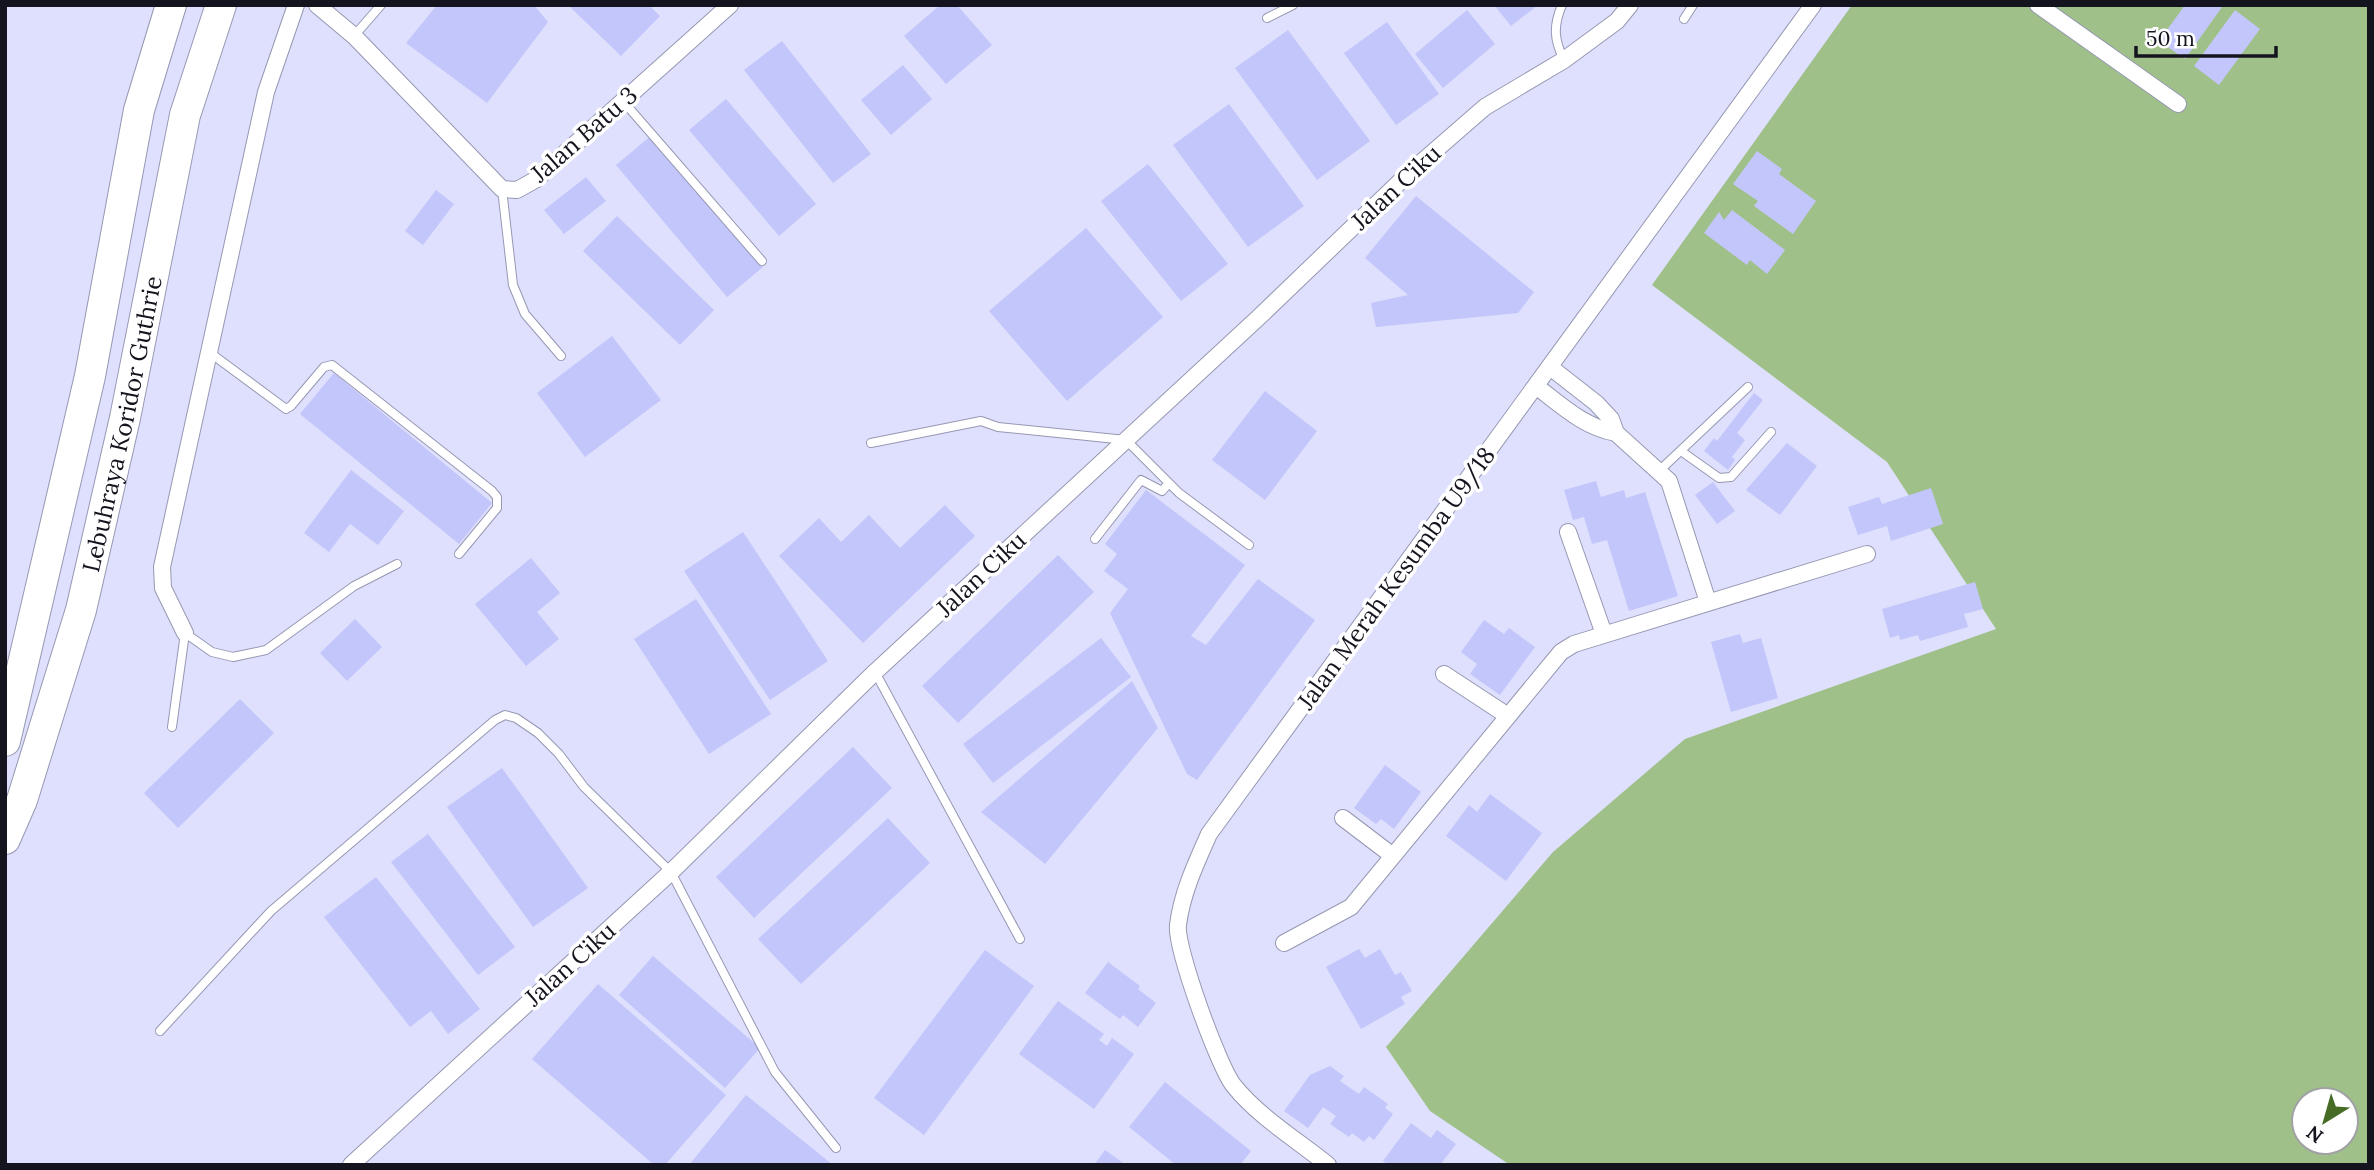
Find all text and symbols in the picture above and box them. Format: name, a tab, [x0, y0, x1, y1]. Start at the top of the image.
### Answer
scale bar	[2136, 14, 2276, 58]
text: 50 m	[2146, 25, 2195, 52]
street label: Jalan Batu 3	[524, 79, 644, 189]
street label: Jalan Ciku	[1344, 138, 1447, 237]
street label: Lebuhraya Koridor Guthrie	[75, 273, 168, 575]
street label: Jalan Merah Kesumba U9/18	[1290, 441, 1502, 716]
street label: Jalan Ciku	[929, 525, 1032, 624]
street label: Jalan Ciku	[517, 915, 622, 1013]
north arrow	[2290, 1086, 2360, 1156]
text: N	[2301, 1120, 2328, 1149]

